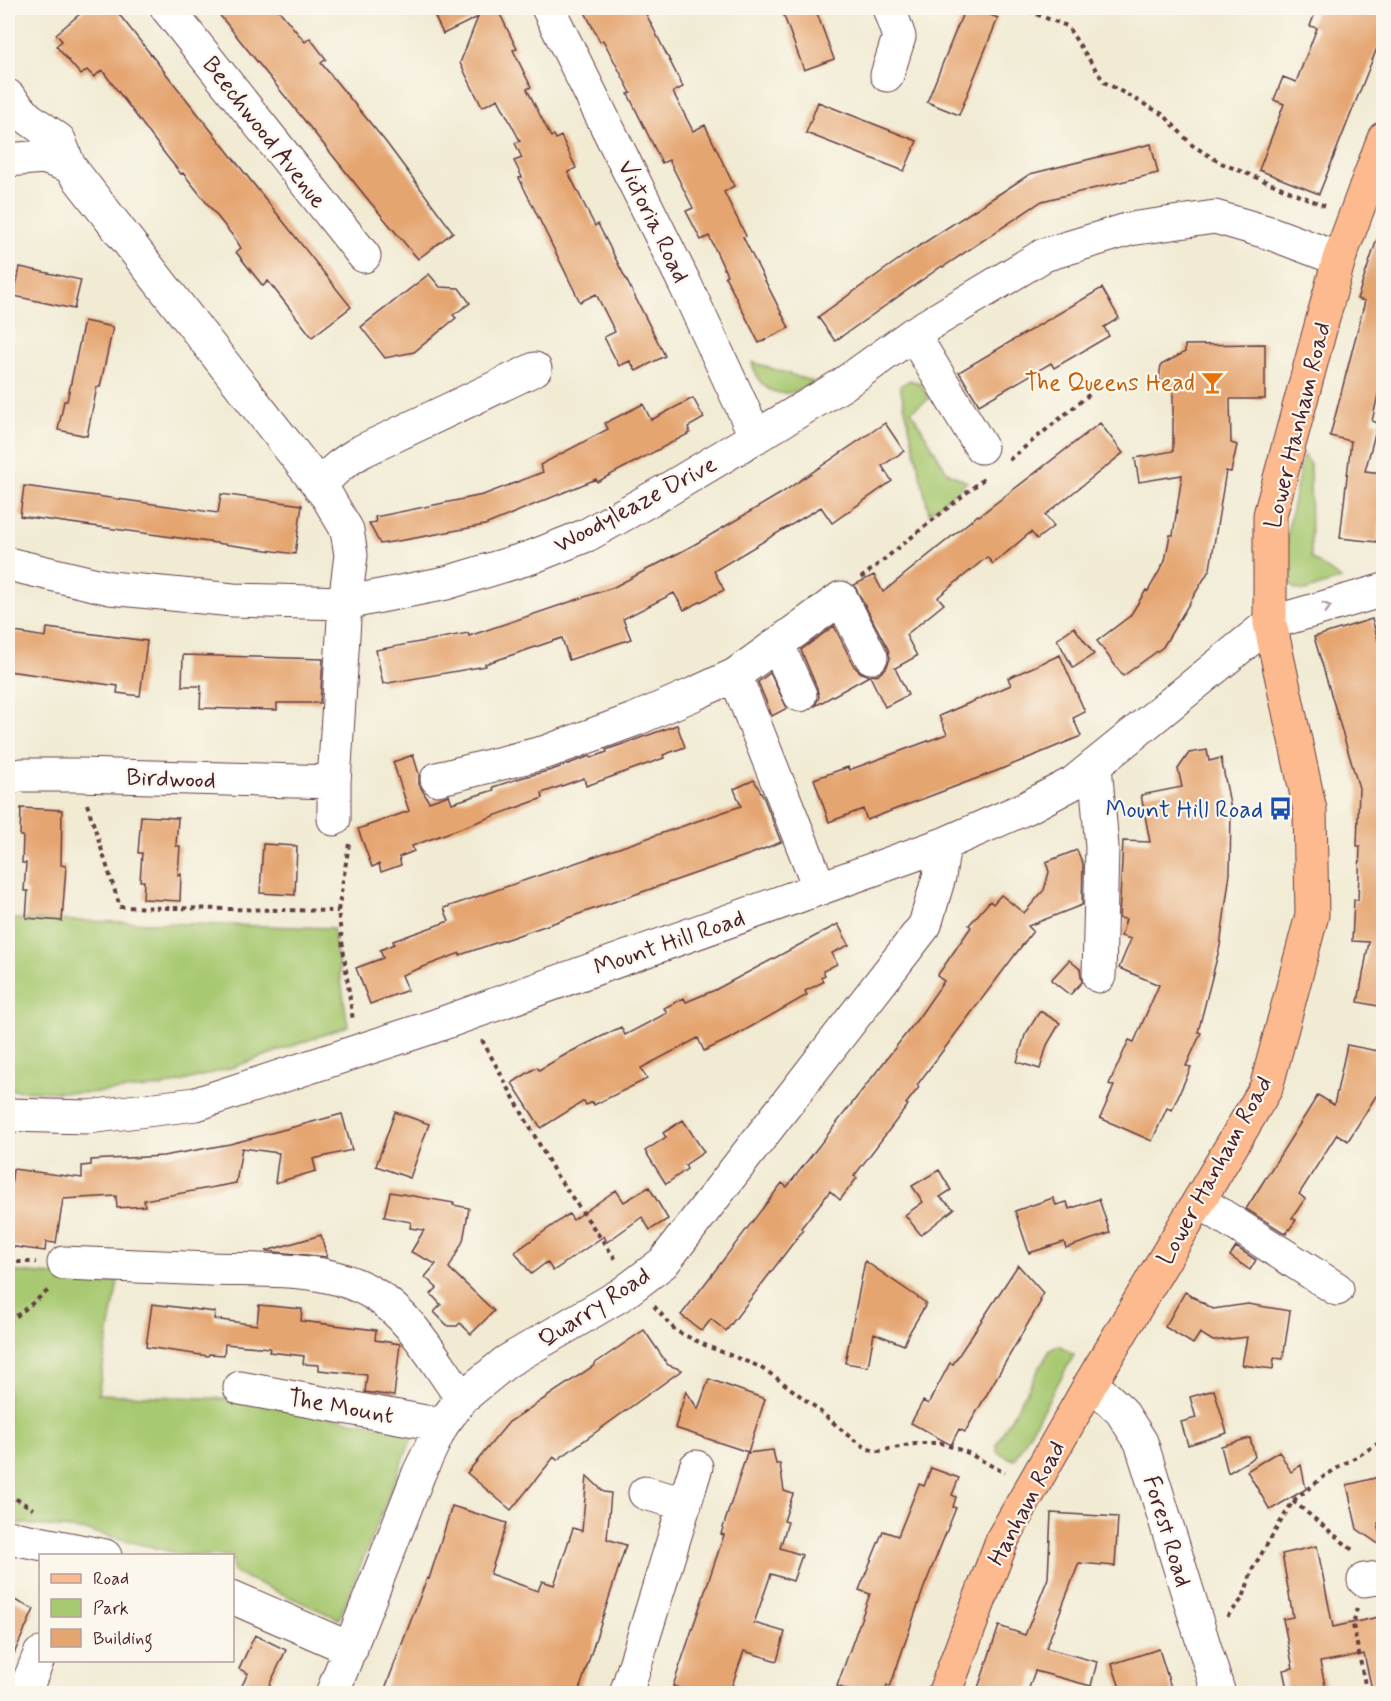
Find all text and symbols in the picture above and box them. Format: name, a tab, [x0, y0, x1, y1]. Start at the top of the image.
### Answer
street label: Beechwood Avenue	[195, 50, 333, 215]
street label: Victoria Road	[610, 155, 696, 288]
street label: Lower Hanham Road	[1258, 319, 1339, 532]
place label: The Queens Head	[1024, 368, 1195, 399]
bar icon: The Queens Head	[1200, 369, 1226, 395]
street label: Woodyleaze Drive	[549, 449, 723, 561]
one-way arrow	[1321, 601, 1331, 614]
street label: Birdwood	[126, 762, 216, 797]
place label: Mount Hill Road	[1106, 795, 1263, 826]
bus stop icon: Mount Hill Road	[1268, 796, 1294, 822]
street label: Mount Hill Road	[590, 903, 749, 984]
street label: Lower Hanham Road	[1151, 1071, 1280, 1271]
street label: Quarry Road	[533, 1261, 657, 1356]
street label: The Mount	[285, 1383, 396, 1432]
street label: Hanham Road	[981, 1436, 1073, 1572]
street label: Forest Road	[1135, 1472, 1198, 1591]
legend	[39, 1554, 234, 1662]
text: Road	[93, 1567, 129, 1591]
text: Park	[93, 1597, 129, 1621]
text: Building	[93, 1627, 153, 1653]

